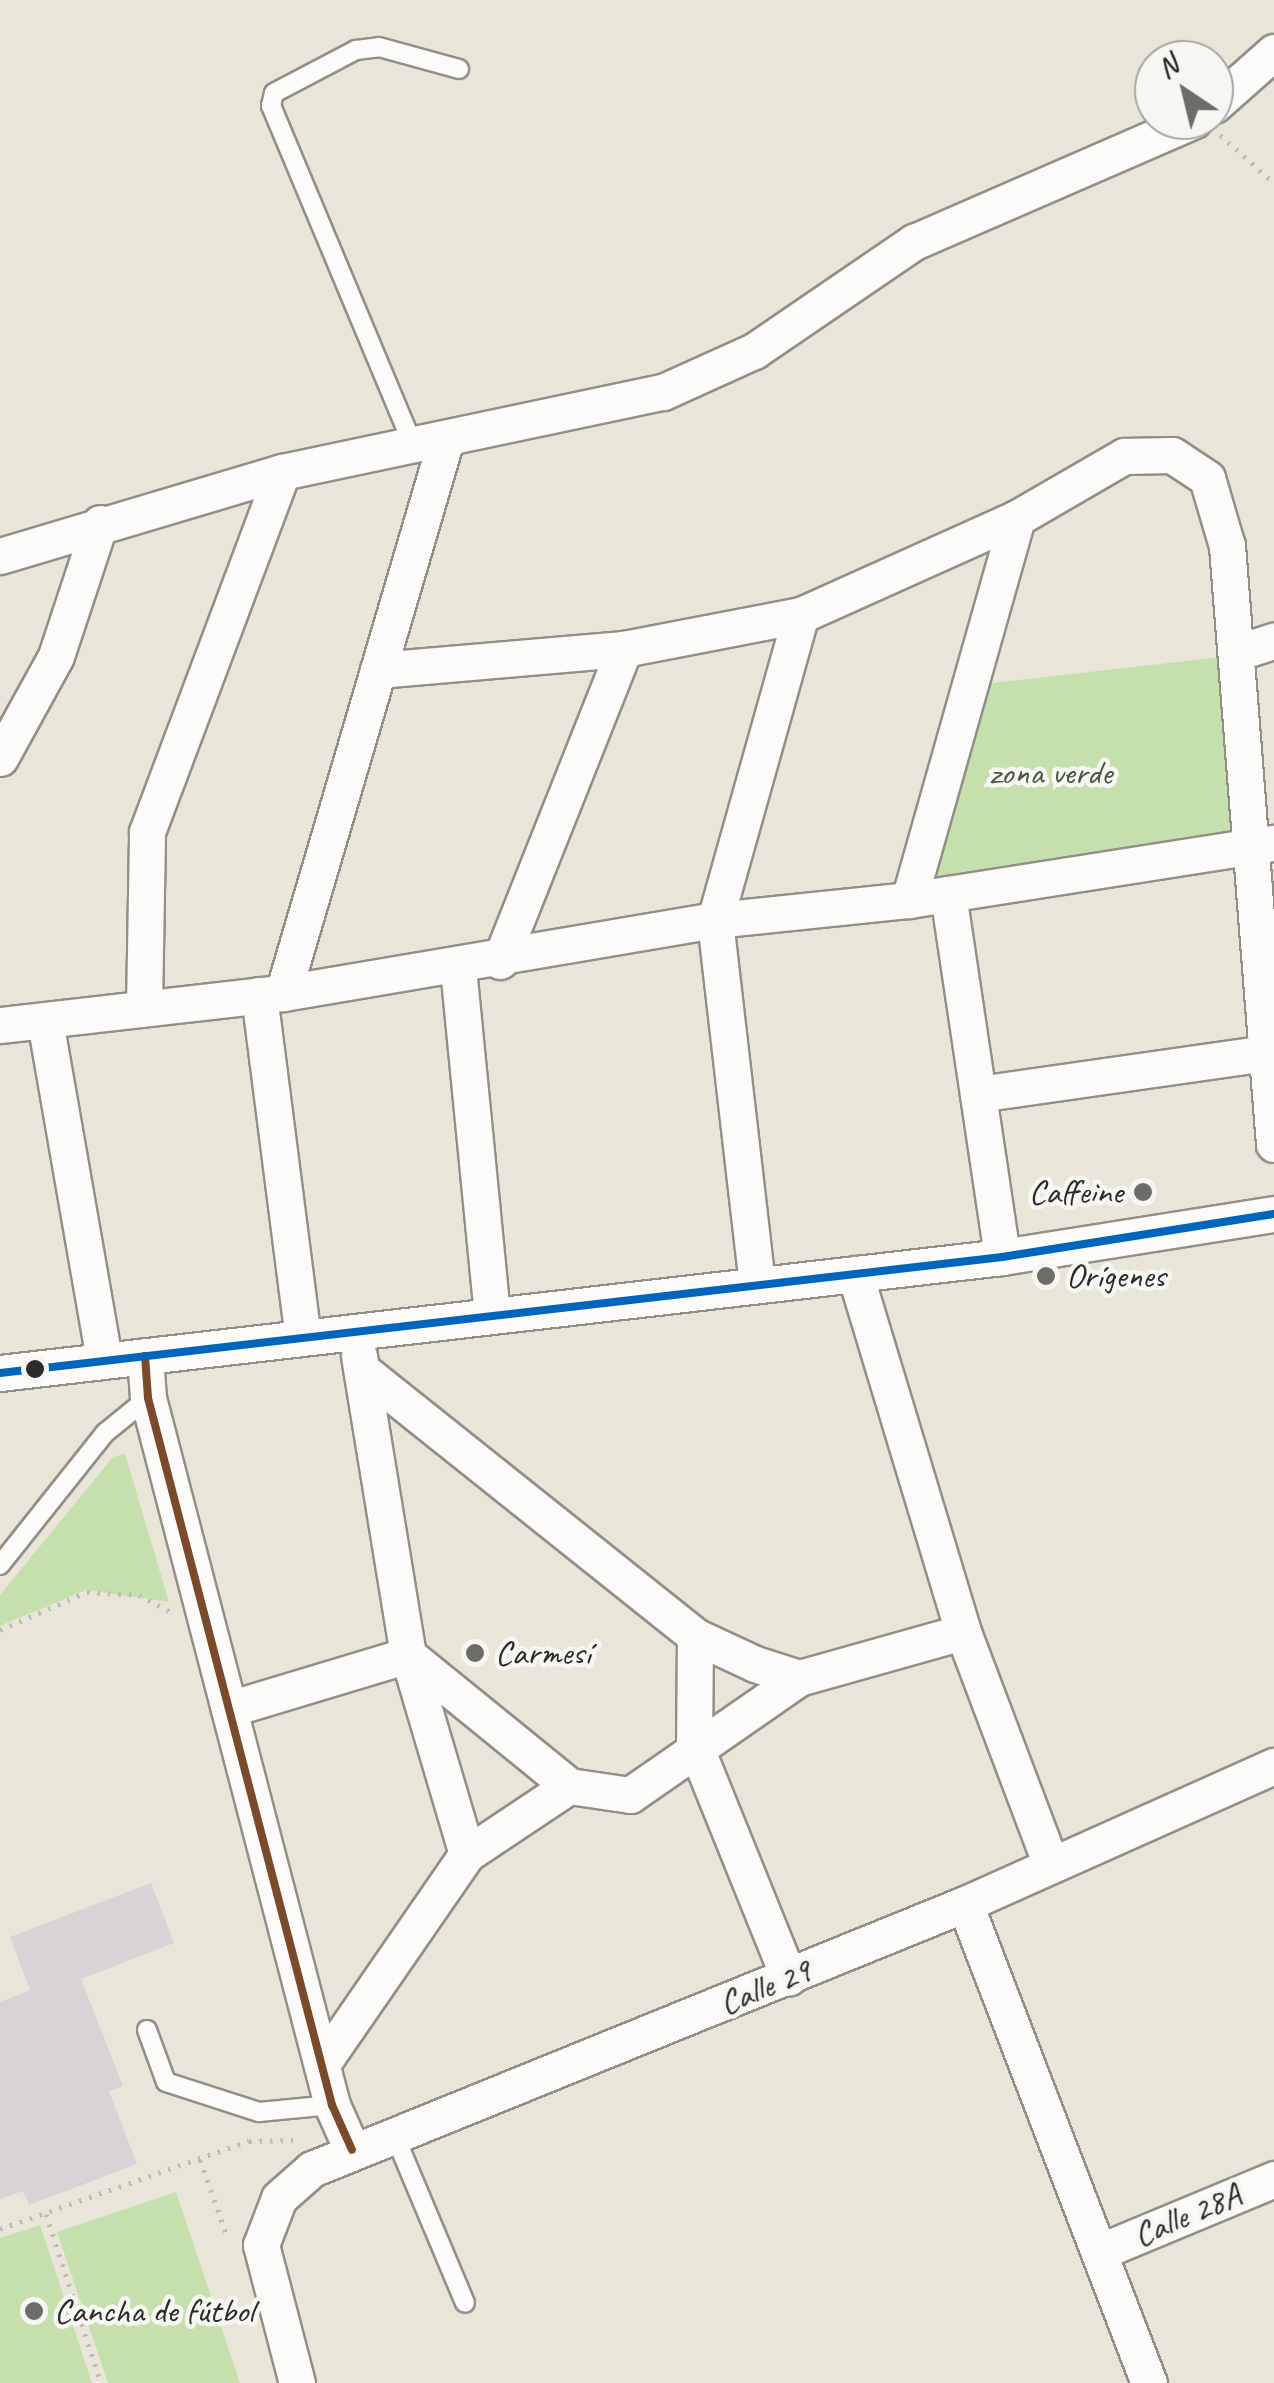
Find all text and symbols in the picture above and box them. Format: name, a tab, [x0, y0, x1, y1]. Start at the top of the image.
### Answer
north arrow	[1134, 40, 1234, 140]
text: N	[1151, 47, 1185, 86]
park label: zona verde	[990, 752, 1112, 794]
place label: Caffeine	[1029, 1171, 1123, 1213]
marker: Caffeine	[1132, 1181, 1154, 1203]
place label: Orígenes	[1066, 1255, 1165, 1297]
marker: Orígenes	[1035, 1265, 1057, 1287]
unlabelled marker	[25, 1359, 45, 1379]
place label: Carmesí	[495, 1632, 591, 1674]
marker: Carmesí	[464, 1642, 486, 1664]
street label: Calle 29	[713, 1950, 817, 2024]
street label: Calle 28A	[1127, 2174, 1247, 2256]
place label: Cancha de fútbol	[54, 2290, 254, 2332]
marker: Cancha de fútbol	[23, 2300, 45, 2322]

